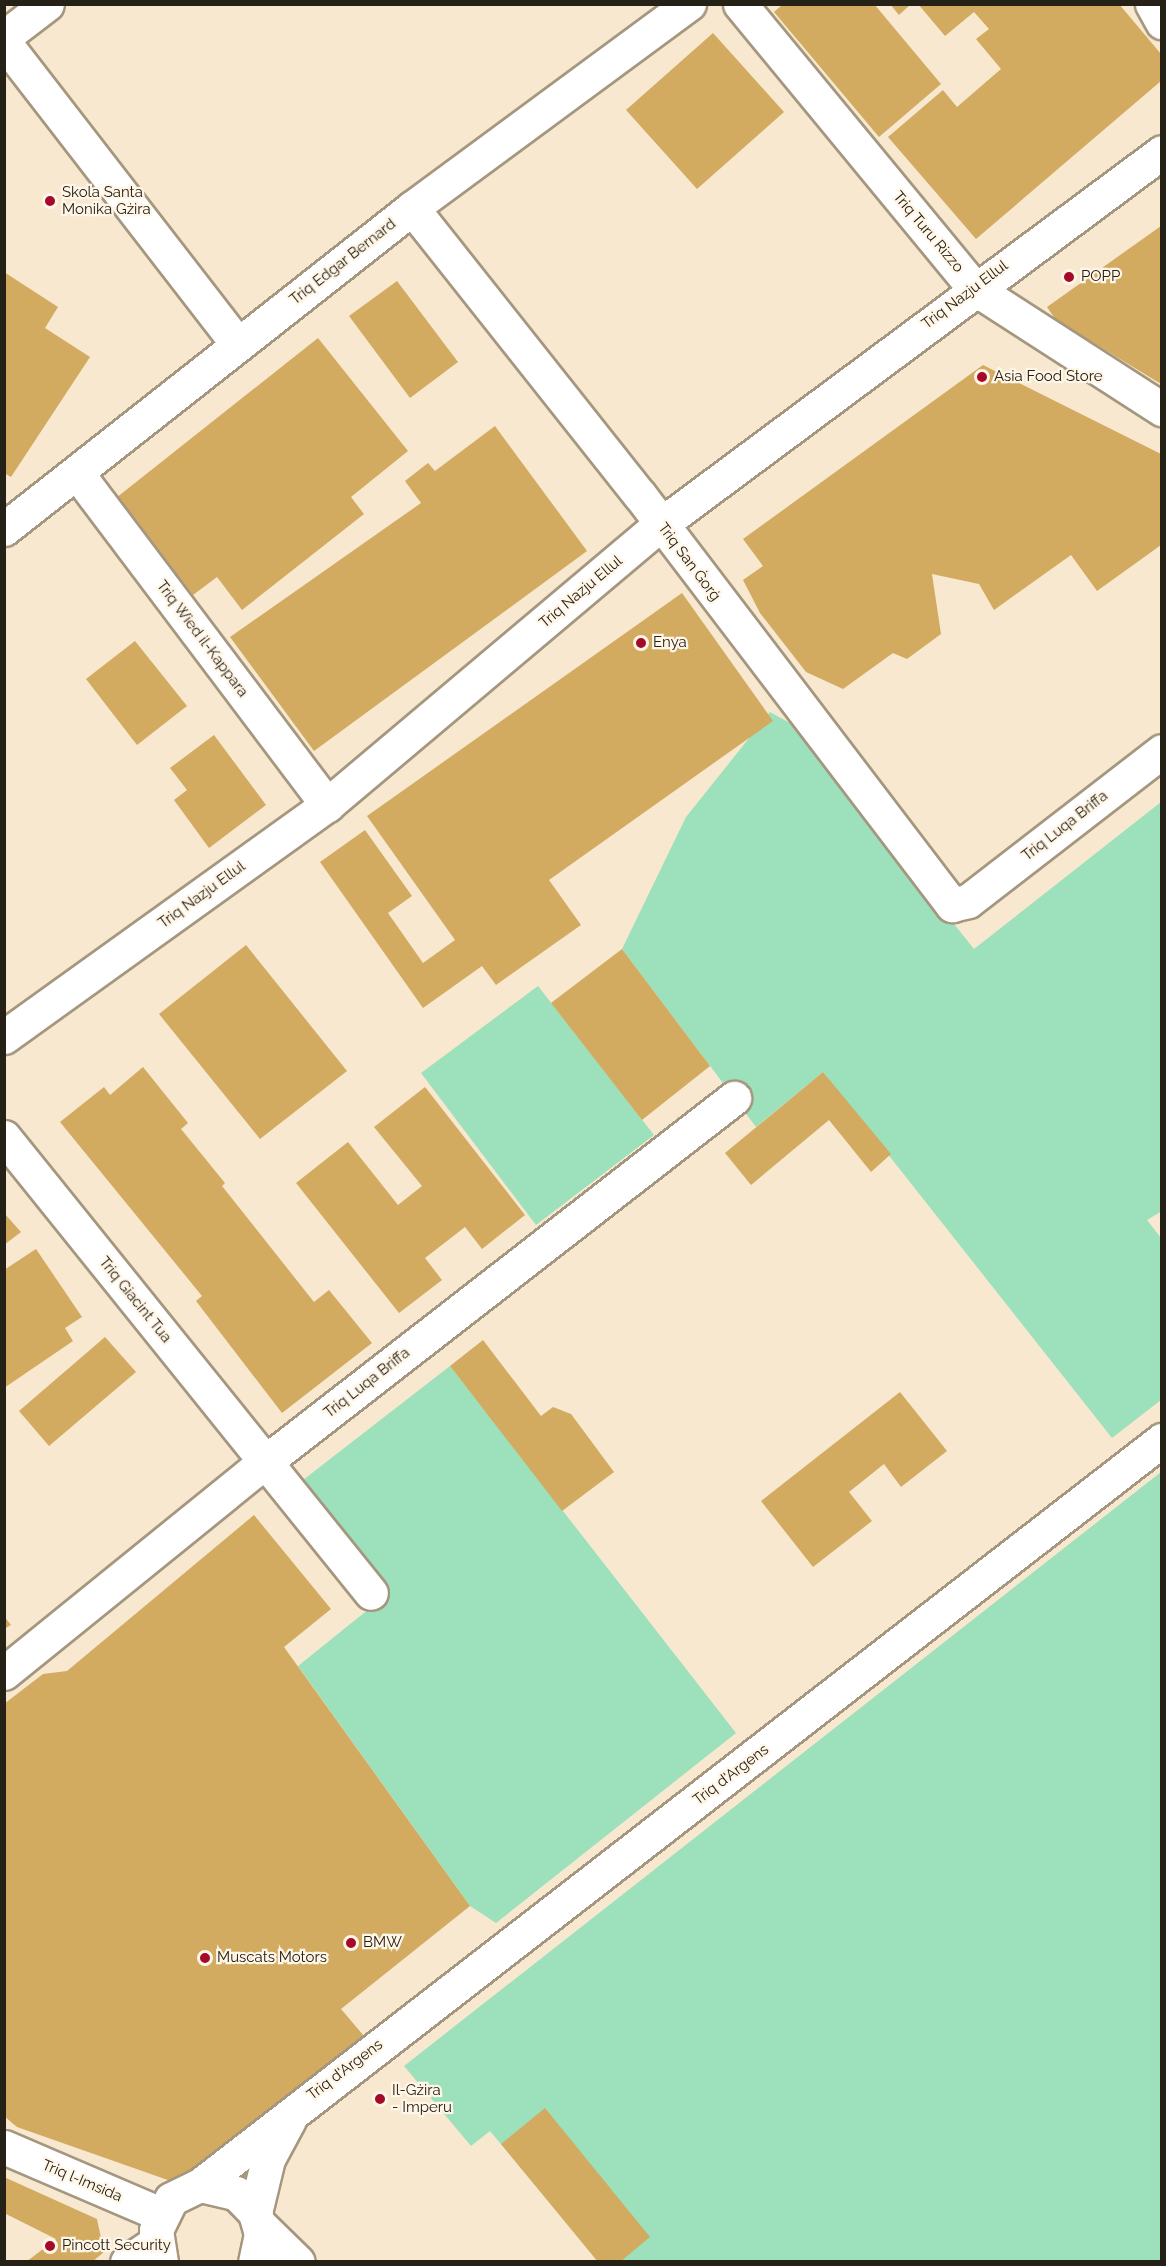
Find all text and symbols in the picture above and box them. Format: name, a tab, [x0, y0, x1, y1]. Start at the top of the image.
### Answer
place label: Skola Santa Monika Gżira	[62, 183, 151, 218]
street label: Triq Turu Rizzo	[889, 188, 967, 276]
marker: Skola Santa Monika Gżira	[43, 194, 57, 208]
street label: Triq Edgar Bernard	[286, 215, 400, 309]
street label: Triq Nazju Ellul	[919, 257, 1011, 333]
place label: POPP	[1081, 268, 1120, 286]
marker: POPP	[1062, 270, 1076, 284]
place label: Asia Food Store	[994, 368, 1103, 386]
marker: Asia Food Store	[975, 370, 989, 384]
street label: Triq San Ġorġ	[654, 519, 724, 605]
street label: Triq Nazju Ellul	[536, 552, 626, 632]
street label: Triq Wied il-Kappara	[152, 577, 252, 701]
place label: Enya	[653, 634, 687, 652]
marker: Enya	[634, 636, 648, 650]
street label: Triq Luqa Briffa	[1019, 787, 1111, 865]
street label: Triq Nazju Ellul	[155, 857, 249, 933]
street label: Triq Giacint Tua	[95, 1253, 175, 1347]
street label: Triq Luqa Briffa	[321, 1344, 413, 1422]
street label: Triq d'Argens	[690, 1741, 772, 1809]
place label: BMW	[363, 1934, 402, 1952]
marker: BMW	[344, 1936, 358, 1950]
place label: Muscats Motors	[217, 1949, 327, 1967]
marker: Muscats Motors	[198, 1951, 212, 1965]
street label: Triq d'Argens	[304, 2036, 386, 2104]
place label: Il-Gżira - Imperu	[392, 2081, 452, 2116]
marker: Il-Gżira - Imperu	[373, 2092, 387, 2106]
street label: Triq l-Imsida	[39, 2156, 125, 2206]
place label: Pincott Security	[62, 2237, 171, 2255]
marker: Pincott Security	[43, 2239, 57, 2253]

